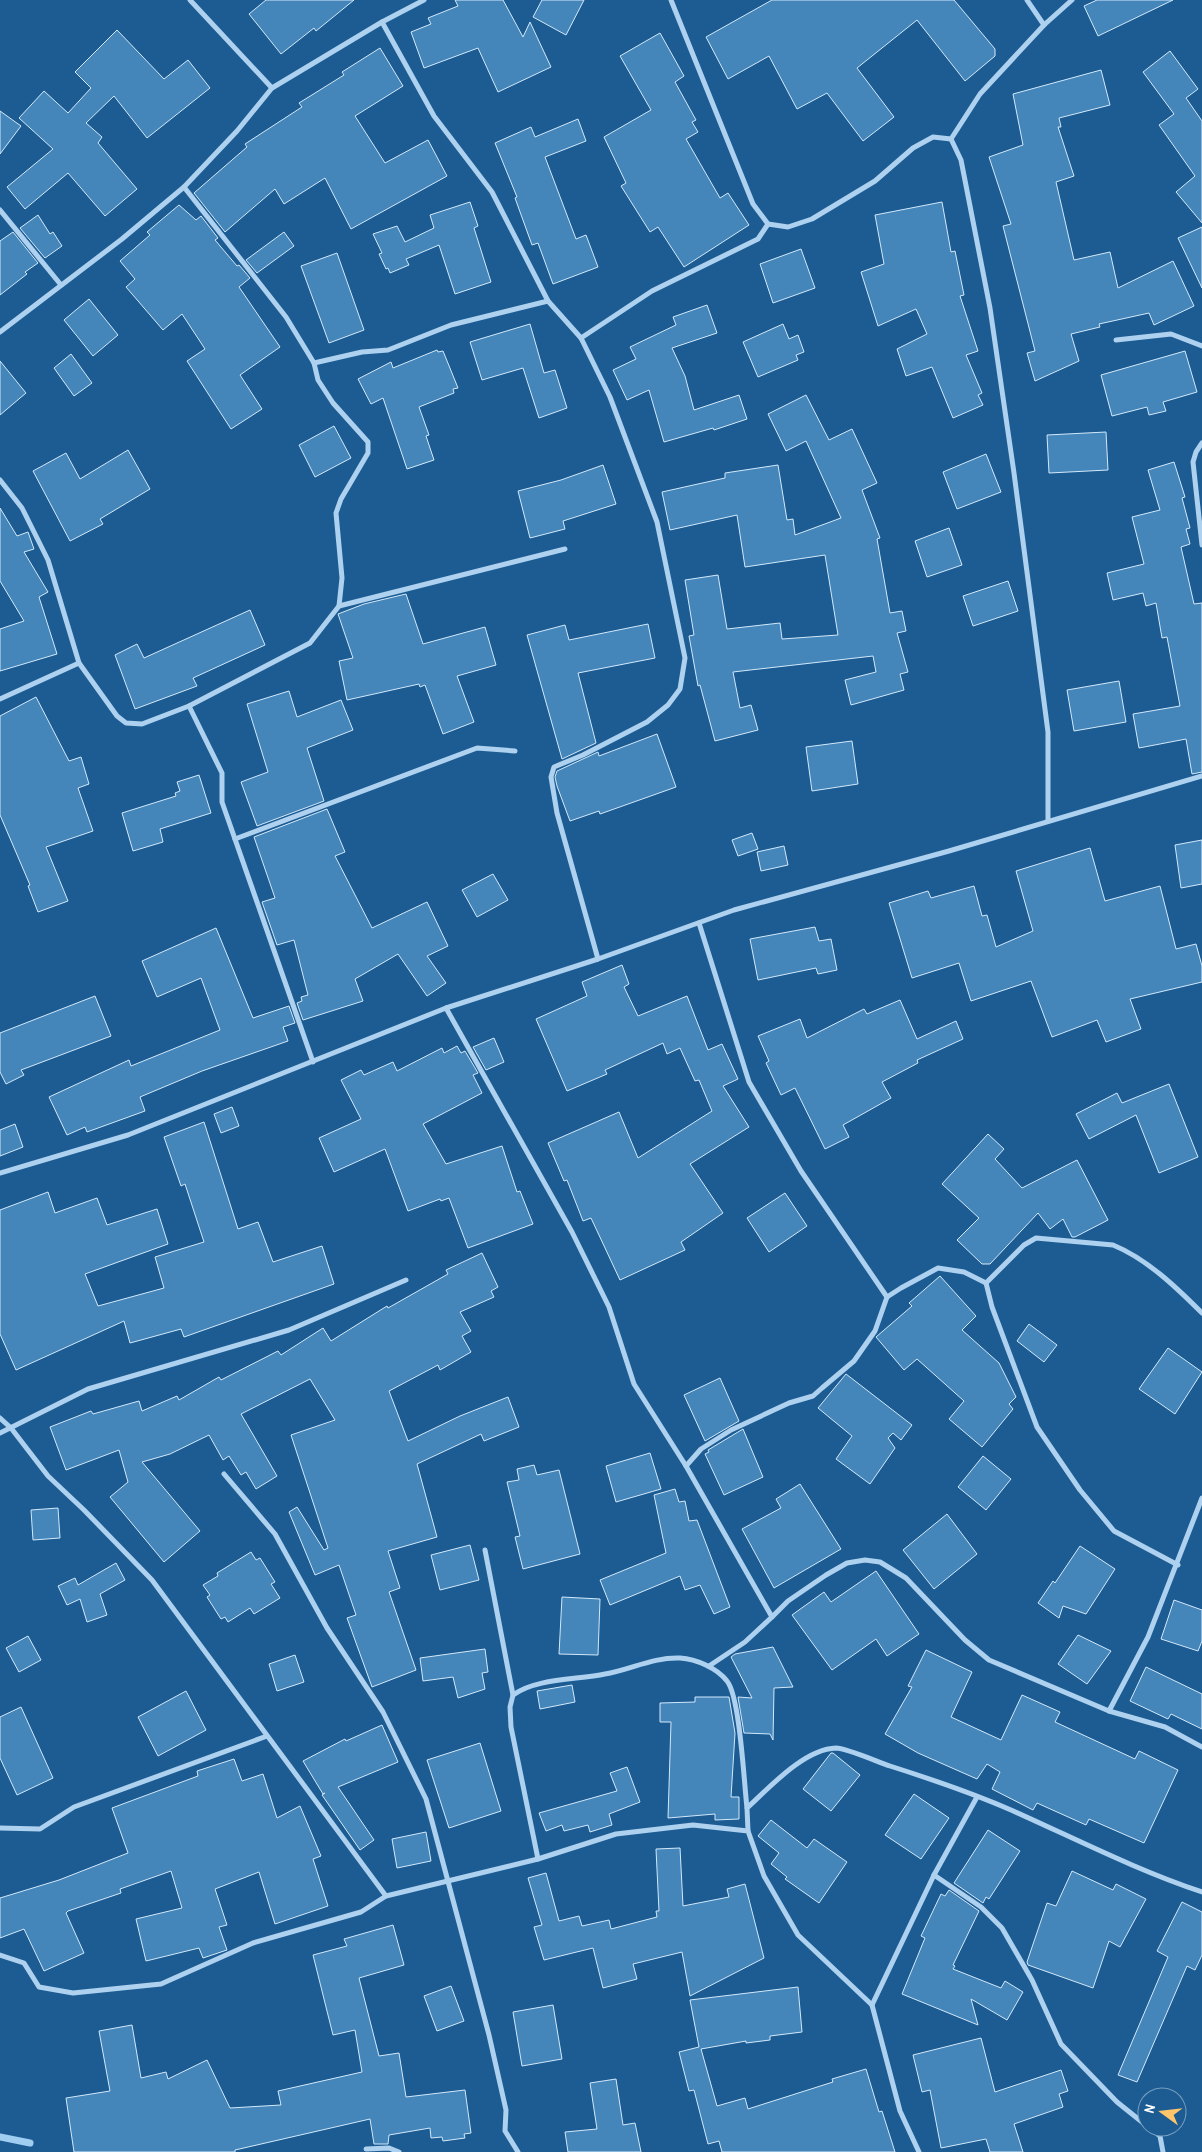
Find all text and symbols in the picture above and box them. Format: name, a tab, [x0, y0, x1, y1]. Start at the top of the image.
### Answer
north arrow	[1137, 2087, 1187, 2137]
text: N	[1140, 2102, 1159, 2115]

